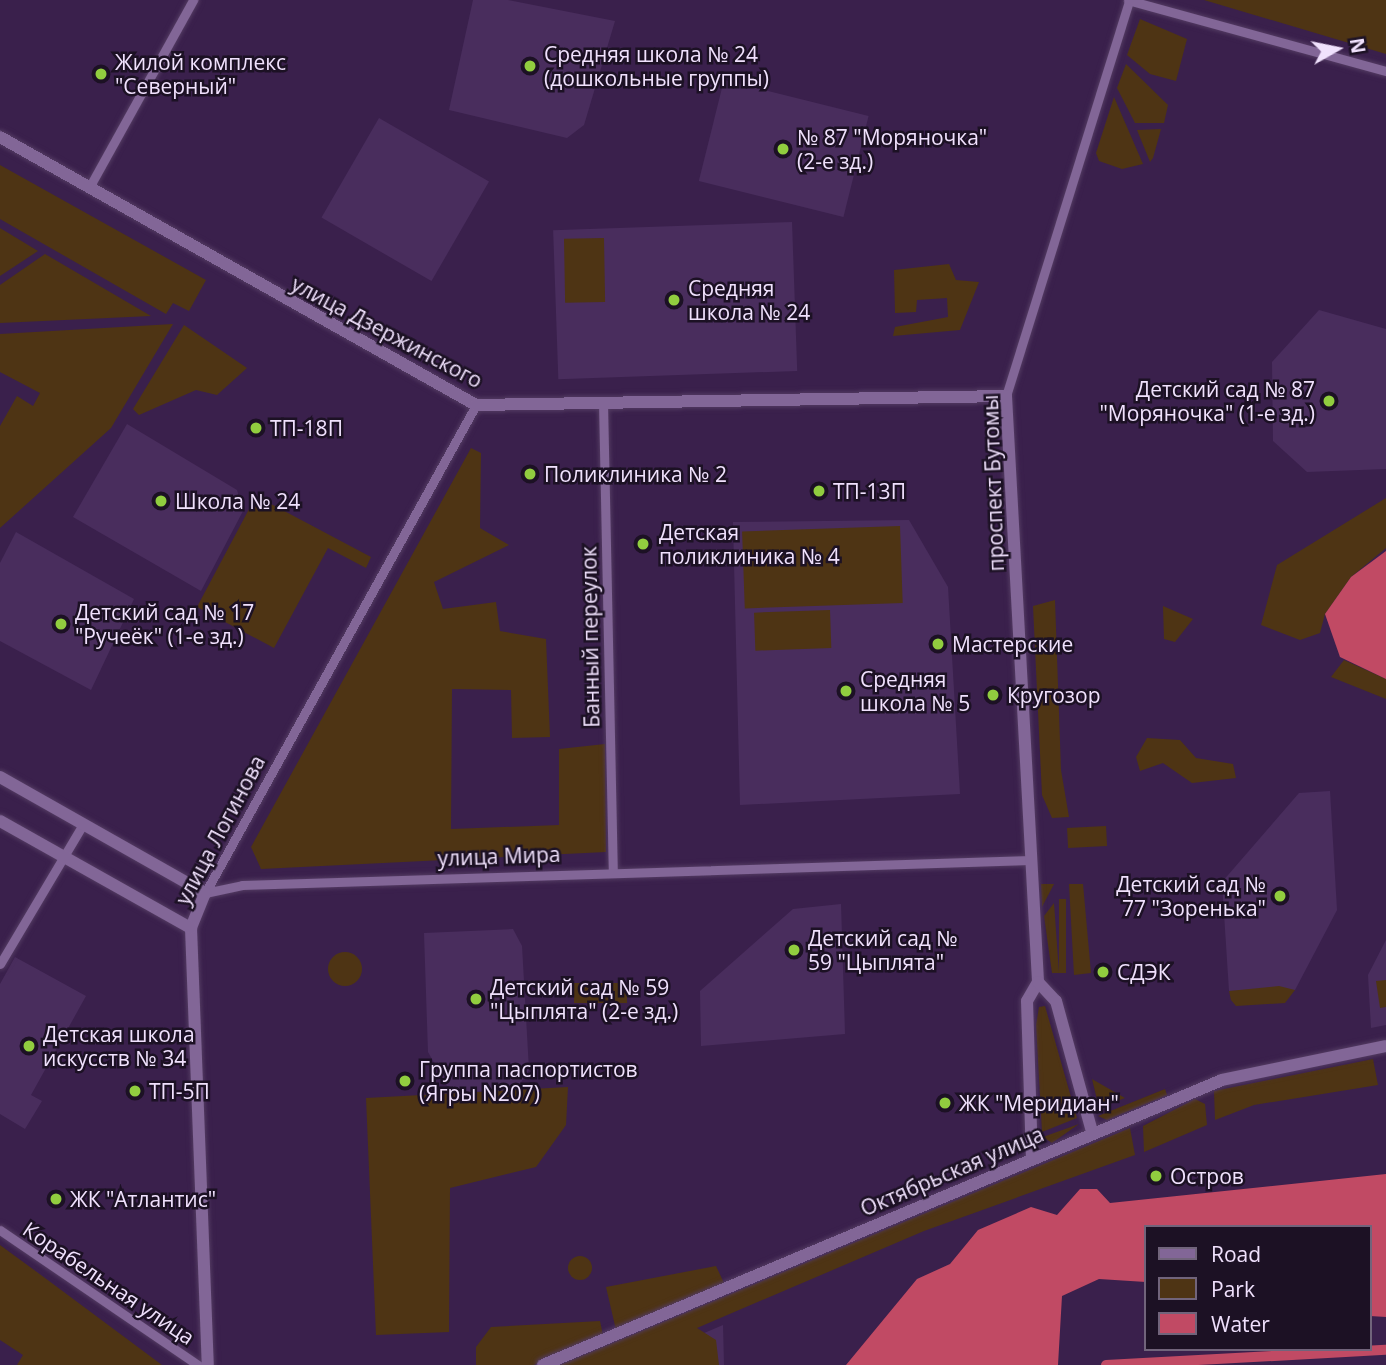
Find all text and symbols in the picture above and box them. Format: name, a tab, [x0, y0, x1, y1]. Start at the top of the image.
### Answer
north arrow	[1302, 14, 1372, 84]
text: N	[1344, 36, 1372, 55]
place label: Средняя школа № 24 (дошкольные группы)	[544, 41, 769, 91]
place label: Жилой комплекс "Северный"	[115, 49, 286, 99]
marker: Средняя школа № 24 (дошкольные группы)	[522, 58, 538, 74]
marker: Жилой комплекс "Северный"	[93, 66, 109, 82]
place label: № 87 "Моряночка" (2-е зд.)	[797, 124, 987, 174]
marker: № 87 "Моряночка" (2-е зд.)	[775, 141, 791, 157]
street label: улица Дзержинского	[287, 271, 487, 393]
place label: Средняя школа № 24	[688, 275, 810, 325]
marker: Средняя школа № 24	[666, 292, 682, 308]
place label: Детский сад № 87 "Моряночка" (1-е зд.)	[1099, 376, 1315, 426]
marker: Детский сад № 87 "Моряночка" (1-е зд.)	[1321, 393, 1337, 409]
street label: проспект Бутомы	[977, 394, 1009, 572]
place label: ТП-18П	[270, 415, 343, 441]
marker: ТП-18П	[248, 420, 264, 436]
place label: Поликлиника № 2	[544, 461, 727, 487]
marker: Поликлиника № 2	[522, 466, 538, 482]
place label: ТП-13П	[833, 478, 906, 504]
marker: ТП-13П	[811, 483, 827, 499]
place label: Школа № 24	[175, 488, 300, 514]
marker: Школа № 24	[153, 493, 169, 509]
place label: Детская поликлиника № 4	[659, 519, 840, 569]
marker: Детская поликлиника № 4	[633, 534, 653, 554]
street label: Банный переулок	[576, 546, 604, 728]
place label: Детский сад № 17 "Ручеёк" (1-е зд.)	[75, 599, 254, 649]
marker: Детский сад № 17 "Ручеёк" (1-е зд.)	[53, 616, 69, 632]
place label: Мастерские	[952, 631, 1073, 657]
marker: Мастерские	[930, 636, 946, 652]
place label: Средняя школа № 5	[860, 666, 970, 716]
place label: Кругозор	[1007, 682, 1100, 708]
marker: Средняя школа № 5	[838, 683, 854, 699]
marker: Кругозор	[985, 687, 1001, 703]
street label: улица Логинова	[170, 751, 270, 909]
street label: улица Мира	[437, 841, 561, 871]
place label: Детский сад № 77 "Зоренька"	[1116, 871, 1266, 921]
marker: Детский сад № 77 "Зоренька"	[1272, 888, 1288, 904]
place label: Детский сад № 59 "Цыплята"	[808, 925, 958, 975]
marker: Детский сад № 59 "Цыплята"	[786, 942, 802, 958]
place label: СДЭК	[1117, 959, 1171, 985]
marker: СДЭК	[1095, 964, 1111, 980]
place label: Детский сад № 59 "Цыплята" (2-е зд.)	[490, 974, 678, 1024]
marker: Детский сад № 59 "Цыплята" (2-е зд.)	[468, 991, 484, 1007]
place label: Детская школа искусств № 34	[43, 1021, 195, 1071]
marker: Детская школа искусств № 34	[21, 1038, 37, 1054]
place label: Группа паспортистов (Ягры N207)	[419, 1056, 638, 1106]
marker: Группа паспортистов (Ягры N207)	[397, 1073, 413, 1089]
place label: ТП-5П	[149, 1078, 210, 1104]
marker: ТП-5П	[127, 1083, 143, 1099]
place label: ЖК "Меридиан"	[959, 1090, 1119, 1116]
marker: ЖК "Меридиан"	[937, 1095, 953, 1111]
street label: Октябрьская улица	[857, 1121, 1047, 1221]
place label: Остров	[1170, 1163, 1244, 1189]
marker: Остров	[1148, 1168, 1164, 1184]
place label: ЖК "Атлантис"	[70, 1186, 216, 1212]
marker: ЖК "Атлантис"	[48, 1191, 64, 1207]
street label: Корабельная улица	[18, 1216, 200, 1350]
legend	[1144, 1225, 1372, 1351]
text: Road	[1211, 1240, 1261, 1268]
text: Park	[1211, 1275, 1255, 1303]
text: Water	[1211, 1310, 1270, 1338]

